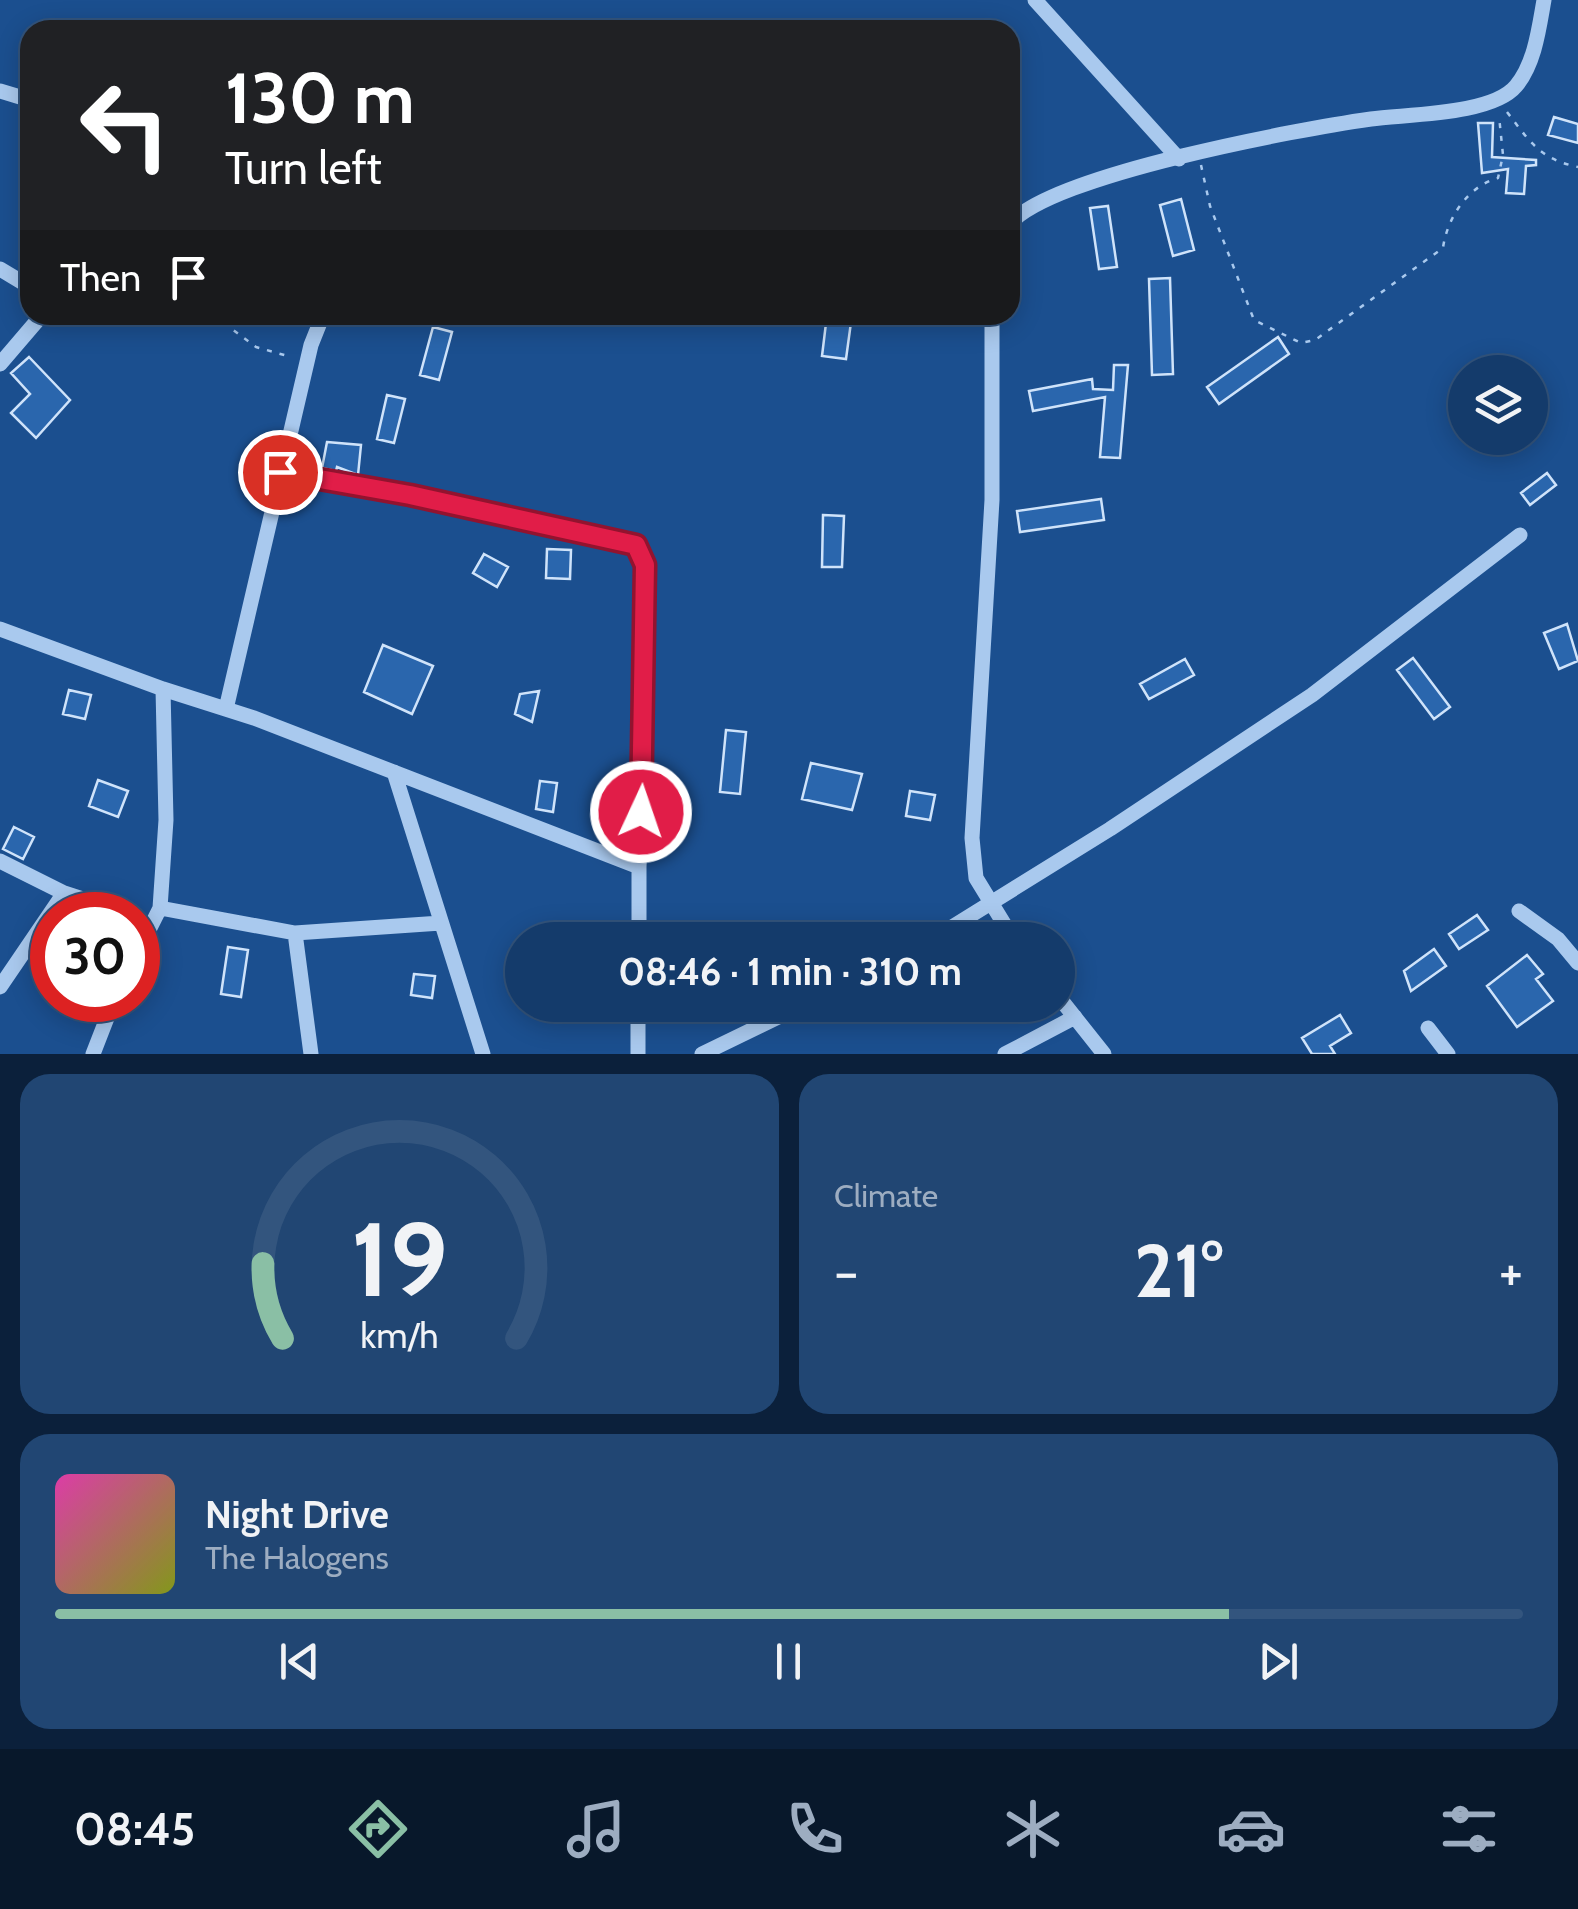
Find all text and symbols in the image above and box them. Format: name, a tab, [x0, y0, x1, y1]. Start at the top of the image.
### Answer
text: 130 m	[225, 55, 415, 141]
icon: left	[60, 60, 190, 190]
text: Turn left	[225, 141, 382, 195]
icon: arrive	[161, 250, 216, 305]
text: Then	[60, 254, 141, 301]
map controls	[1448, 355, 1548, 455]
button: layers	[1448, 355, 1548, 455]
pin	[238, 430, 323, 515]
icon: arrive	[253, 445, 308, 500]
position arrow	[589, 760, 693, 864]
speed limit sign: 30	[30, 892, 160, 1022]
text: 08:46 · 1 min · 310 m	[618, 948, 962, 995]
text: Climate	[834, 1176, 938, 1215]
text: 19	[351, 1196, 448, 1322]
text: 21°	[1134, 1225, 1223, 1316]
text: −	[834, 1238, 858, 1305]
text: +	[1499, 1238, 1523, 1305]
text: km/h	[360, 1314, 439, 1357]
text: Night Drive	[205, 1491, 389, 1538]
text: The Halogens	[205, 1538, 389, 1577]
icon: previous	[272, 1634, 327, 1689]
icon: pause	[761, 1634, 816, 1689]
icon: next	[1251, 1634, 1306, 1689]
icon: directions	[343, 1794, 413, 1864]
icon: music	[561, 1794, 631, 1864]
icon: phone	[780, 1794, 850, 1864]
icon: climate	[998, 1794, 1068, 1864]
icon: car	[1216, 1794, 1286, 1864]
icon: filters	[1434, 1794, 1504, 1864]
text: 08:45	[74, 1802, 195, 1856]

